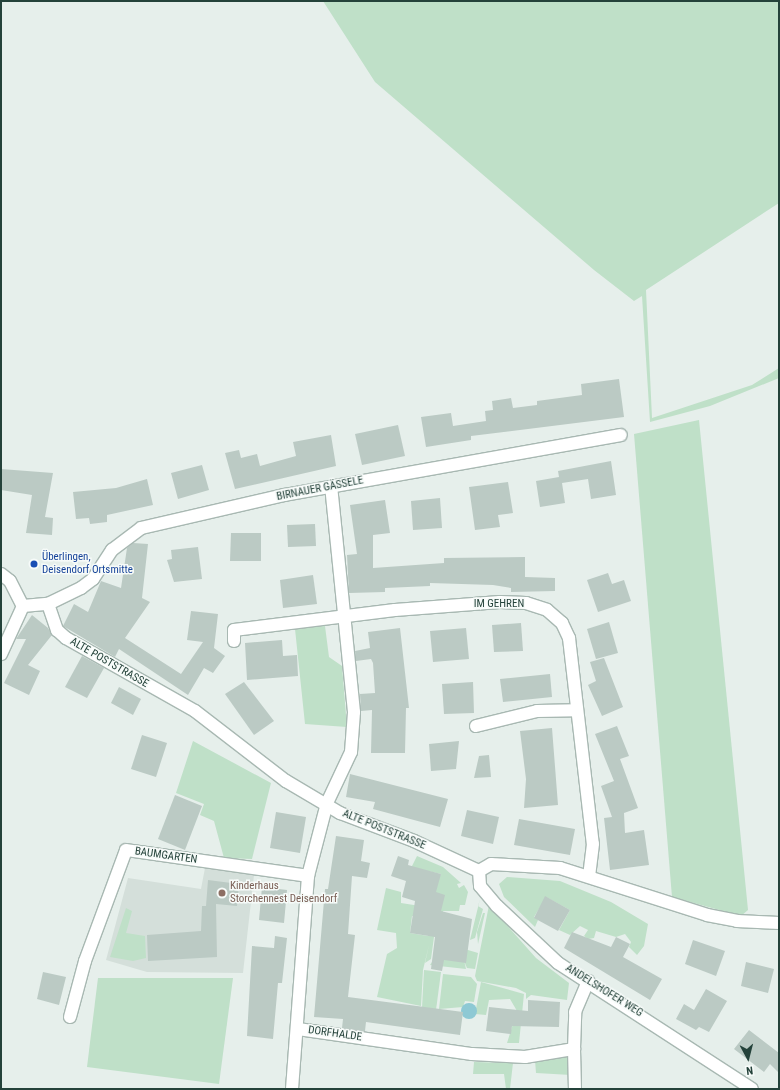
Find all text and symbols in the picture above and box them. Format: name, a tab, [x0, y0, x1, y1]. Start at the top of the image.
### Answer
street label: BIRNAUER GÄSSELE	[275, 474, 365, 504]
place label: Überlingen, Deisendorf Ortsmitte	[42, 551, 133, 577]
marker: Überlingen, Deisendorf Ortsmitte	[29, 559, 39, 569]
street label: IM GEHREN	[474, 597, 524, 611]
street label: ALTE POSTSTRASSE	[67, 635, 151, 691]
street label: ALTE POSTSTRASSE	[341, 807, 427, 853]
street label: BAUMGARTEN	[134, 845, 198, 867]
place label: Kinderhaus Storchennest Deisendorf	[230, 880, 337, 906]
marker: Kinderhaus Storchennest Deisendorf	[217, 888, 227, 898]
street label: ANDELSHOFER WEG	[563, 962, 645, 1020]
street label: DORFHALDE	[307, 1024, 363, 1044]
north arrow	[728, 1038, 768, 1078]
text: N	[745, 1064, 754, 1077]

